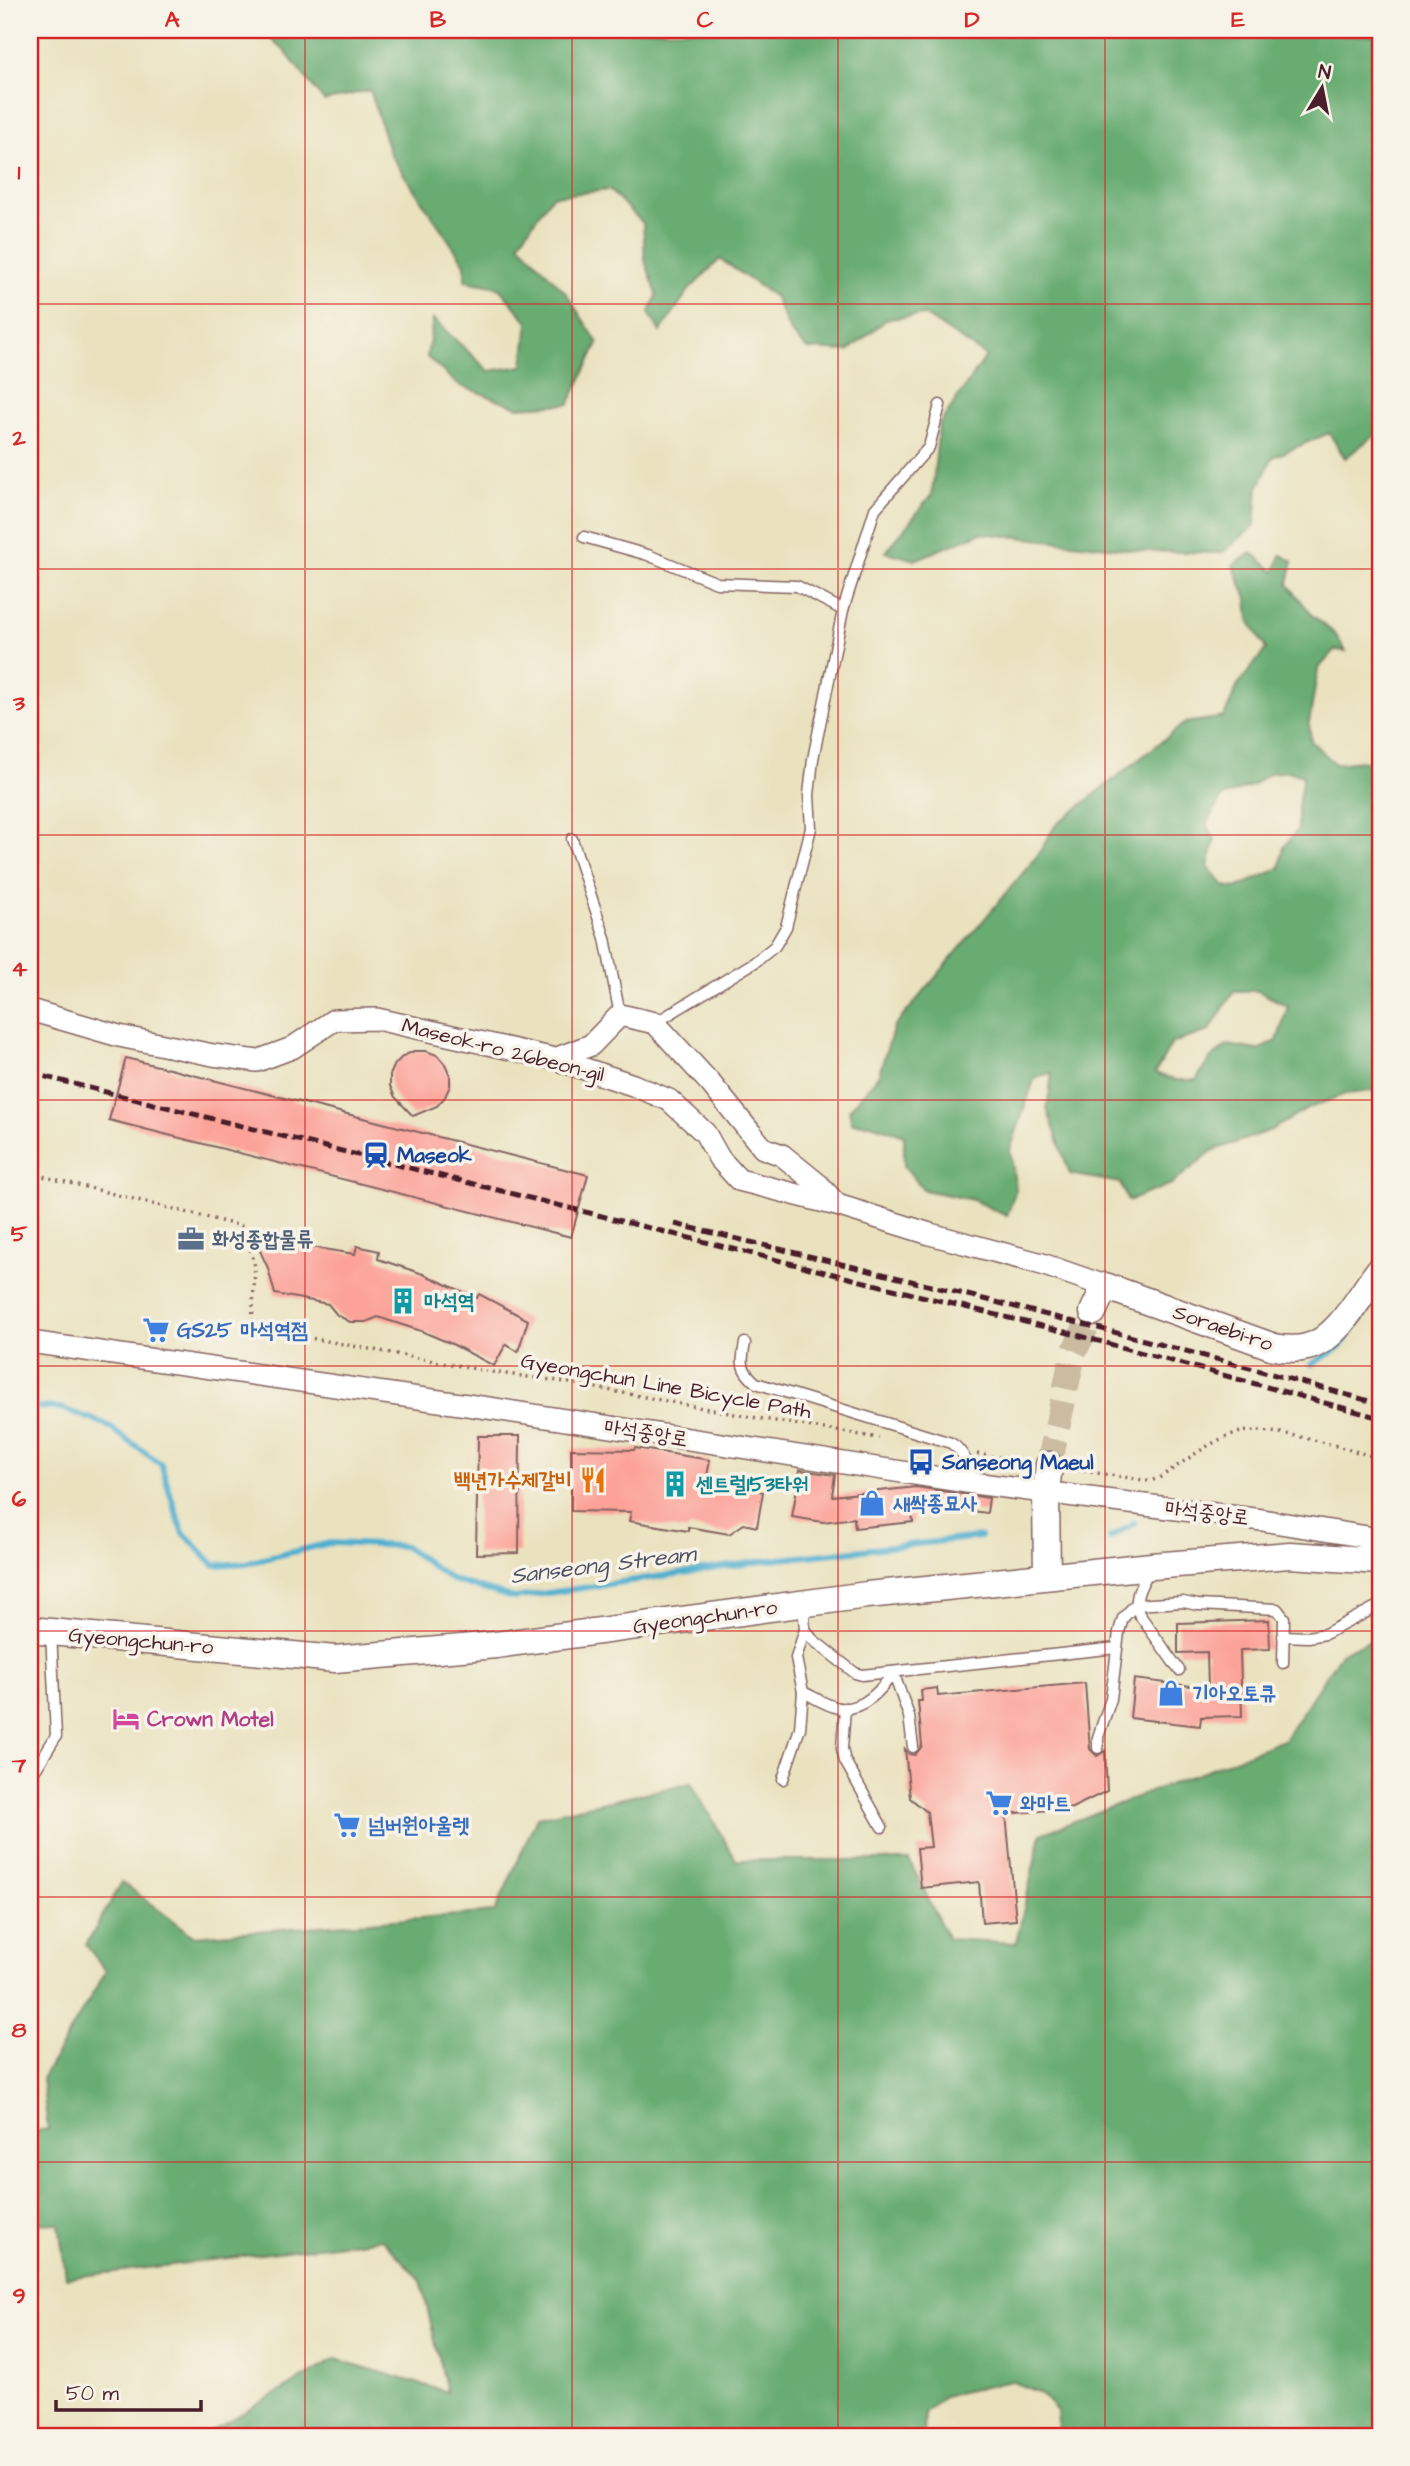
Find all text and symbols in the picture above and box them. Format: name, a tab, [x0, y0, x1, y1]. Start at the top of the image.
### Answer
text: A	[165, 4, 180, 36]
text: B	[430, 4, 447, 36]
text: C	[697, 4, 714, 36]
text: D	[965, 4, 980, 36]
text: E	[1231, 4, 1245, 36]
north arrow	[1288, 52, 1358, 122]
text: N	[1316, 58, 1333, 87]
text: 1	[18, 156, 21, 188]
text: 2	[11, 422, 26, 454]
text: 3	[12, 687, 25, 719]
text: 4	[11, 953, 27, 985]
street label: Maseok-ro 26beon-gil	[398, 1011, 607, 1091]
station icon: Maseok	[361, 1140, 391, 1170]
place label: Maseok	[397, 1141, 472, 1170]
text: 5	[11, 1218, 28, 1250]
office icon: 화성종합물류	[176, 1224, 206, 1254]
place label: 화성종합물류	[212, 1225, 313, 1254]
building icon: 마석역	[388, 1286, 418, 1316]
place label: 마석역	[424, 1287, 475, 1316]
street label: Soraebi-ro	[1169, 1297, 1277, 1359]
supermarket icon: GS25 마석역점	[141, 1315, 171, 1345]
place label: GS25 마석역점	[177, 1316, 308, 1345]
street label: Gyeongchun Line Bicycle Path	[518, 1346, 814, 1428]
street label: 마석중앙로	[602, 1412, 690, 1454]
bus stop icon: Sanseong Maeul	[906, 1447, 936, 1477]
place label: Sanseong Maeul	[941, 1448, 1094, 1479]
restaurant icon: 백년가수제갈비	[578, 1465, 608, 1495]
place label: 백년가수제갈비	[454, 1466, 572, 1495]
building icon: 센트럴153타워	[660, 1469, 690, 1499]
place label: 센트럴153타워	[695, 1470, 809, 1499]
text: 6	[12, 1483, 27, 1515]
shop icon: 새싹종묘사	[857, 1488, 887, 1518]
place label: 새싹종묘사	[893, 1489, 978, 1518]
street label: 마석중앙로	[1163, 1493, 1251, 1533]
water label: Sanseong Stream	[509, 1538, 700, 1593]
street label: Gyeongchun-ro	[631, 1593, 779, 1643]
street label: Gyeongchun-ro	[67, 1620, 215, 1664]
shop icon: 기아오토큐	[1156, 1678, 1186, 1708]
place label: 기아오토큐	[1192, 1679, 1277, 1708]
hotel icon: Crown Motel	[111, 1704, 141, 1734]
place label: Crown Motel	[147, 1705, 274, 1734]
text: 7	[11, 1749, 27, 1781]
supermarket icon: 와마트	[984, 1788, 1014, 1818]
place label: 와마트	[1020, 1789, 1071, 1818]
supermarket icon: 넘버원아울렛	[332, 1810, 362, 1840]
place label: 넘버원아울렛	[368, 1811, 469, 1840]
text: 8	[12, 2014, 27, 2046]
text: 9	[12, 2280, 26, 2312]
scale bar	[56, 2368, 201, 2412]
text: 50 m	[66, 2379, 120, 2408]

